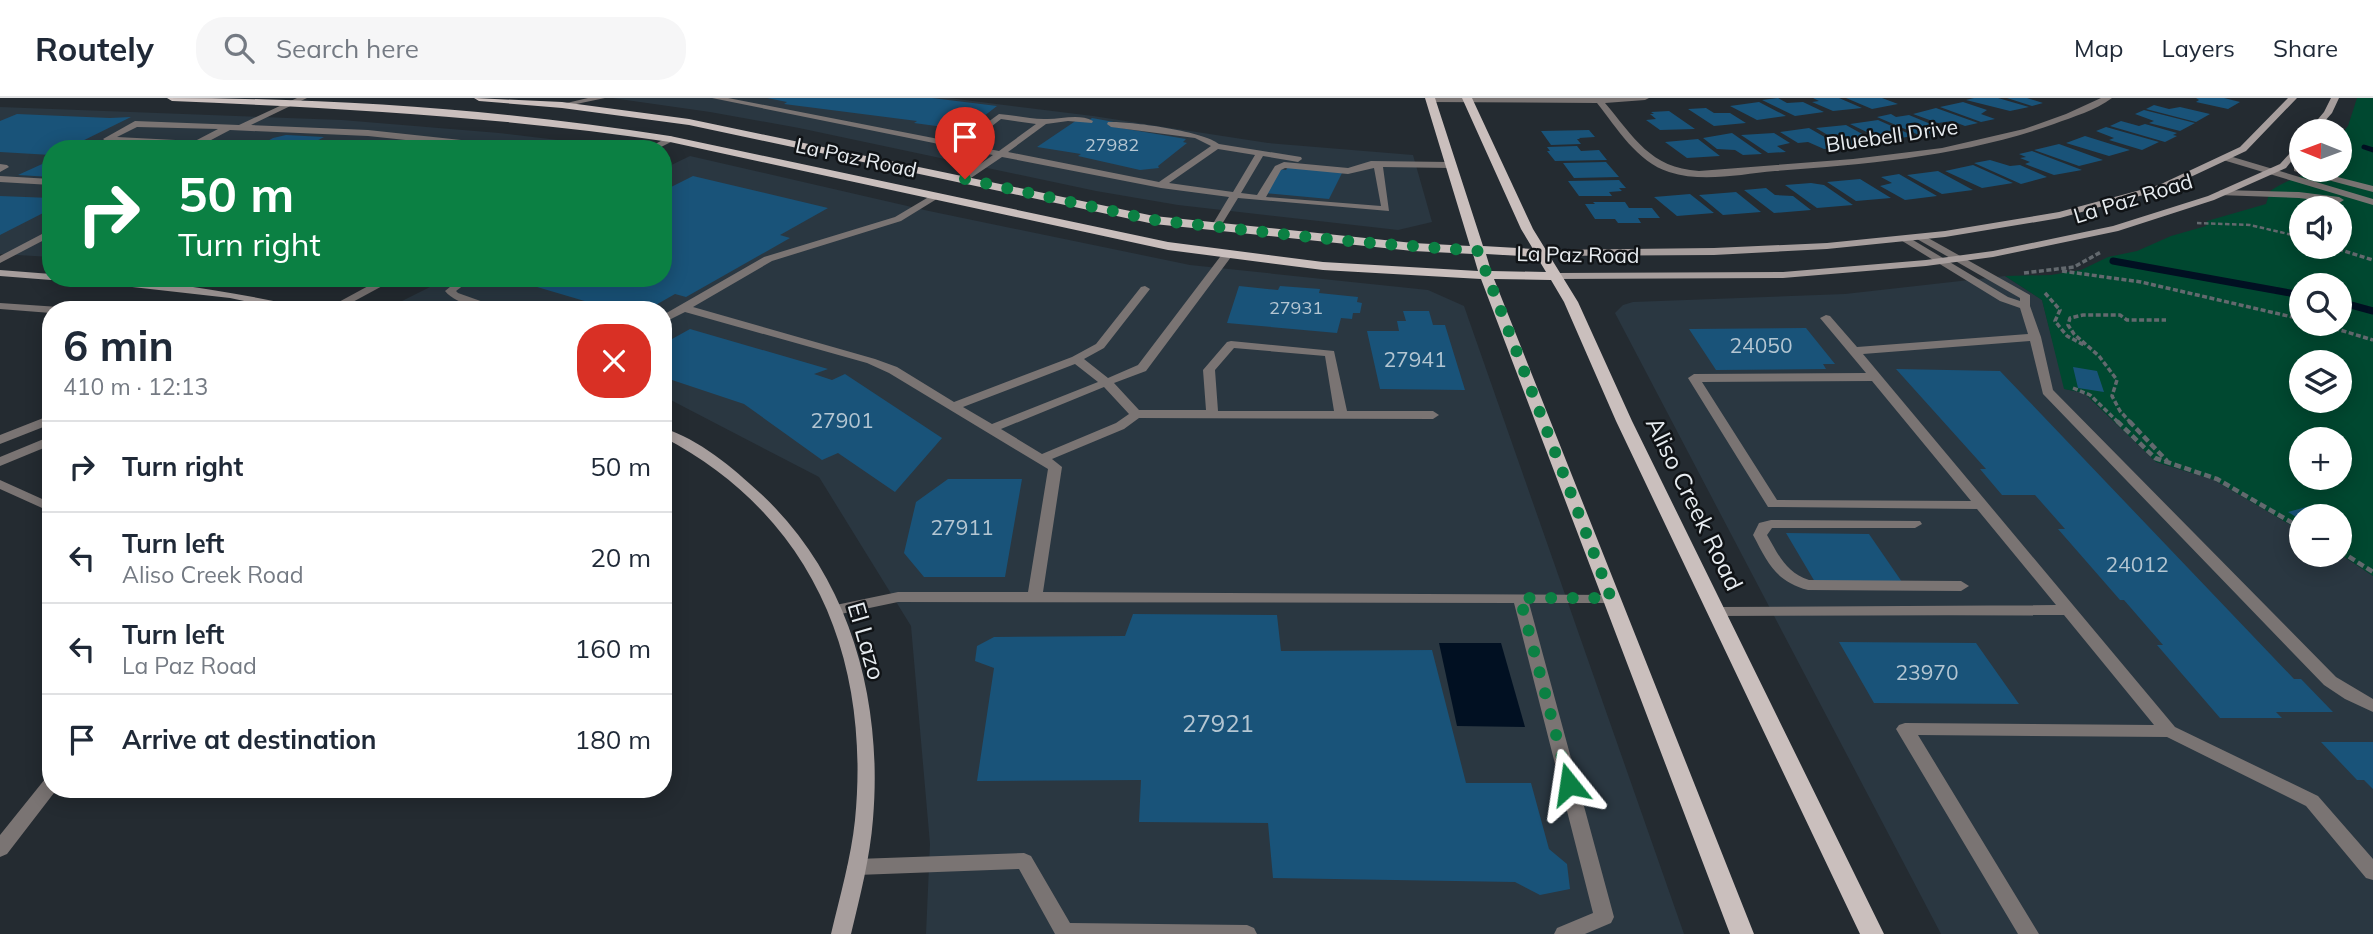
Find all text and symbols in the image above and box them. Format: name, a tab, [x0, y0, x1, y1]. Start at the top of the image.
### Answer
search box	[196, 17, 686, 80]
text: Routely	[35, 28, 154, 69]
icon: search	[220, 29, 258, 67]
text: Search here	[276, 32, 419, 65]
text: Map	[2074, 33, 2123, 63]
text: Layers	[2161, 33, 2235, 63]
text: Share	[2273, 33, 2338, 63]
pin	[935, 107, 995, 179]
street label: Bluebell Drive	[1824, 113, 1960, 157]
icon: arrive	[946, 118, 984, 156]
north arrow	[2289, 119, 2352, 182]
map controls	[2289, 119, 2352, 567]
street label: La Paz Road	[793, 132, 919, 183]
house number: 27982	[1085, 133, 1139, 156]
text: 50 m	[178, 163, 294, 224]
icon: right	[63, 168, 154, 259]
street label: La Paz Road	[2070, 168, 2195, 228]
button: sound	[2289, 196, 2352, 259]
text: Turn right	[178, 224, 321, 264]
street label: La Paz Road	[1516, 240, 1640, 268]
button: search	[2289, 273, 2352, 336]
house number: 27931	[1269, 296, 1323, 319]
text: 6 min	[63, 319, 174, 372]
button: close	[577, 324, 651, 398]
house number: 24050	[1730, 332, 1793, 358]
house number: 27941	[1384, 346, 1447, 372]
button: layers	[2289, 350, 2352, 413]
text: 410 m · 12:13	[63, 372, 208, 401]
house number: 27901	[811, 407, 874, 433]
street label: Aliso Creek Road	[1640, 412, 1750, 595]
button: +	[2289, 427, 2352, 490]
icon: right	[63, 448, 101, 486]
text: Turn right	[122, 450, 243, 483]
text: 50 m	[590, 450, 651, 483]
button: −	[2289, 504, 2352, 567]
house number: 27911	[931, 514, 994, 540]
text: Turn left	[122, 527, 224, 560]
icon: left	[63, 539, 101, 577]
text: 20 m	[590, 541, 651, 574]
house number: 24012	[2106, 551, 2169, 577]
text: Aliso Creek Road	[122, 560, 304, 589]
street label: El Lazo	[842, 598, 892, 683]
text: Turn left	[122, 618, 224, 651]
icon: left	[63, 630, 101, 668]
text: 160 m	[575, 632, 651, 665]
text: La Paz Road	[122, 651, 257, 680]
house number: 23970	[1896, 659, 1959, 685]
house number: 27921	[1182, 708, 1254, 738]
icon: arrive	[63, 721, 101, 759]
text: Arrive at destination	[122, 723, 377, 756]
text: 180 m	[575, 723, 651, 756]
position arrow	[1532, 747, 1606, 821]

